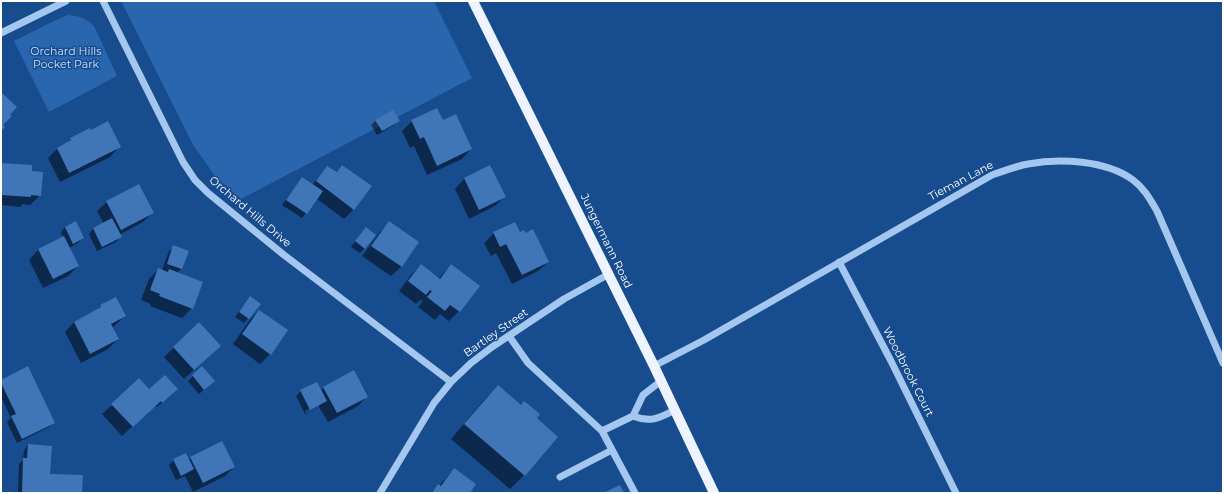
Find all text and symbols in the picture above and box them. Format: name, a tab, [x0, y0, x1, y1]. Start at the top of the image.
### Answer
park label: Orchard Hills Pocket Park	[30, 45, 102, 71]
street label: Tieman Lane	[926, 158, 996, 204]
street label: Orchard Hills Drive	[206, 174, 294, 250]
street label: Jungermann Road	[577, 192, 635, 290]
street label: Bartley Street	[461, 306, 531, 360]
street label: Woodbrook Court	[880, 325, 936, 419]

